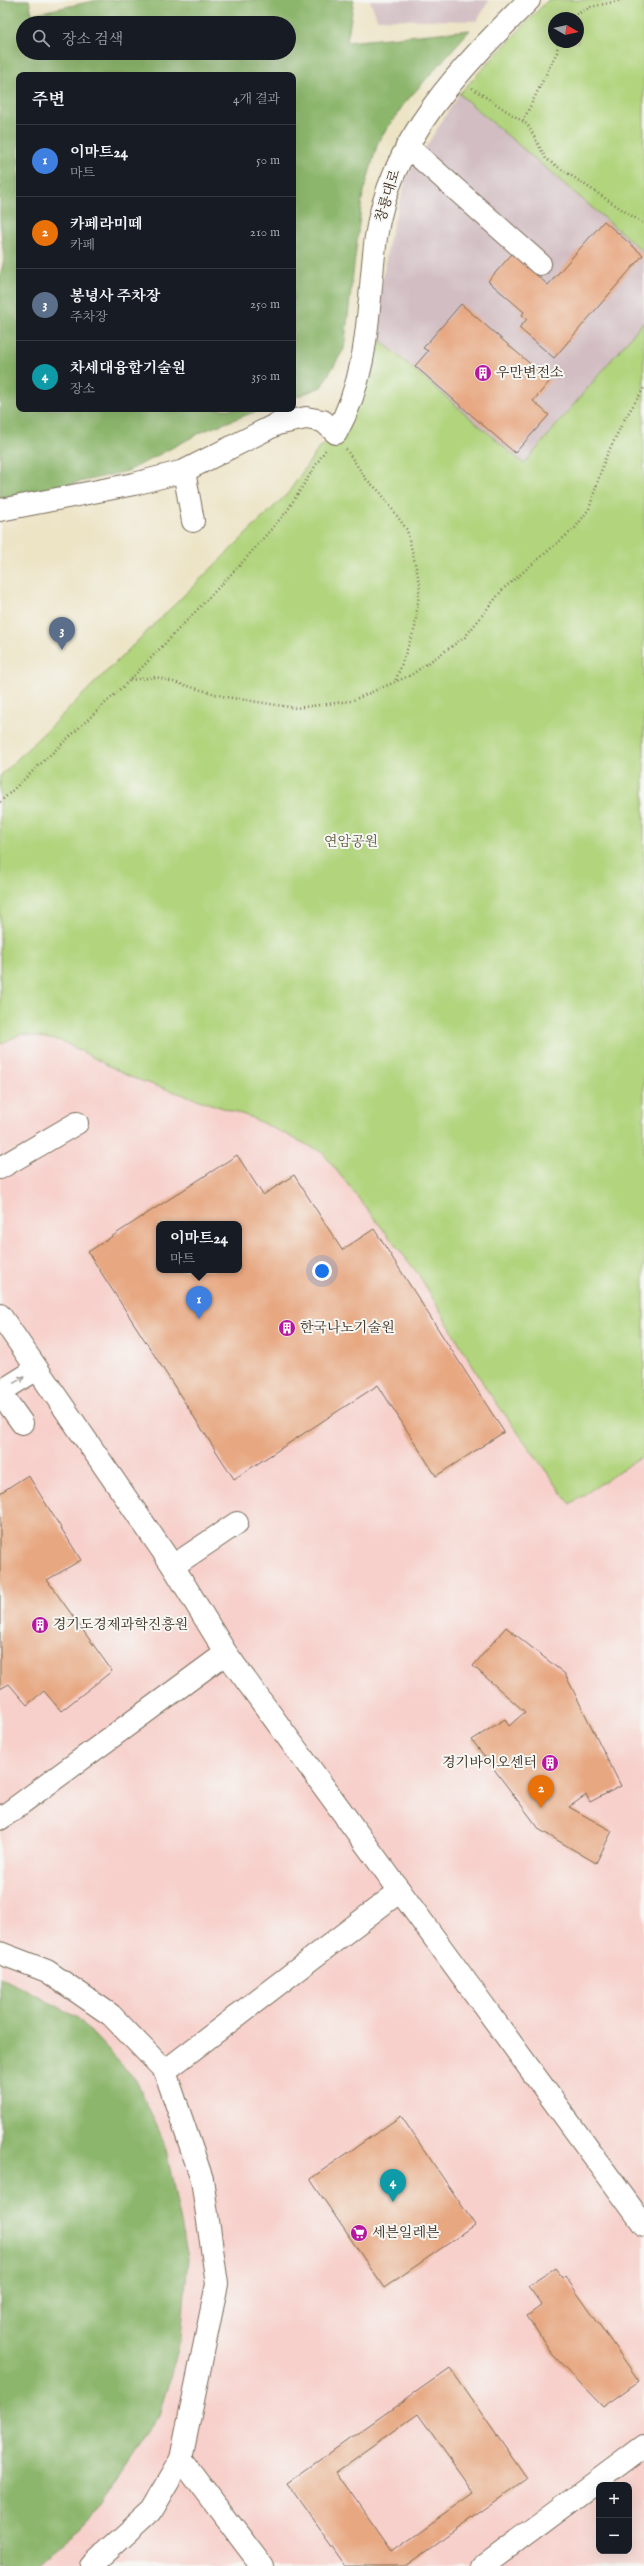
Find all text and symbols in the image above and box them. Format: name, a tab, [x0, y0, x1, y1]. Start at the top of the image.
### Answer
north arrow	[548, 12, 584, 48]
search box	[16, 16, 296, 60]
icon: search	[30, 27, 52, 49]
text: 장소 검색	[62, 30, 123, 49]
text: 주변	[32, 90, 65, 111]
text: 4개 결과	[233, 91, 280, 108]
text: 이마트24	[70, 143, 128, 162]
text: 1	[43, 152, 47, 169]
text: 50 m	[256, 152, 280, 169]
text: 마트	[70, 165, 95, 182]
street label: 창룡대로	[371, 167, 405, 225]
text: 카페라미떼	[70, 215, 142, 234]
text: 2	[42, 224, 48, 241]
text: 210 m	[250, 224, 280, 241]
text: 카페	[70, 237, 95, 254]
text: 봉녕사 주차장	[70, 287, 160, 306]
text: 3	[43, 296, 47, 313]
text: 250 m	[250, 296, 280, 313]
text: 주차장	[70, 309, 108, 326]
text: 차세대융합기술원	[70, 359, 186, 378]
building icon: 우만변전소	[473, 363, 493, 383]
place label: 우만변전소	[496, 364, 564, 382]
text: 4	[42, 368, 48, 385]
text: 350 m	[251, 368, 280, 385]
text: 장소	[70, 381, 95, 398]
pin: 3	[49, 617, 75, 650]
park label: 연암공원	[324, 833, 378, 851]
popup	[156, 1221, 242, 1273]
text: 이마트24	[170, 1229, 228, 1248]
text: 마트	[170, 1251, 195, 1268]
your location	[312, 1261, 332, 1281]
pin: 1	[186, 1286, 212, 1319]
building icon: 한국나노기술원	[277, 1318, 297, 1338]
place label: 한국나노기술원	[300, 1319, 395, 1337]
one-way arrow	[13, 1376, 25, 1384]
building icon: 경기도경제과학진흥원	[30, 1615, 50, 1635]
place label: 경기도경제과학진흥원	[53, 1616, 188, 1634]
building icon: 경기바이오센터	[540, 1753, 560, 1773]
place label: 경기바이오센터	[442, 1754, 537, 1772]
pin: 2	[528, 1775, 554, 1808]
pin: 4	[380, 2169, 406, 2202]
supermarket icon: 세븐일레븐	[349, 2223, 369, 2243]
place label: 세븐일레븐	[372, 2224, 440, 2242]
map controls	[596, 2482, 632, 2554]
button: +	[596, 2482, 632, 2518]
button: −	[596, 2518, 632, 2554]

